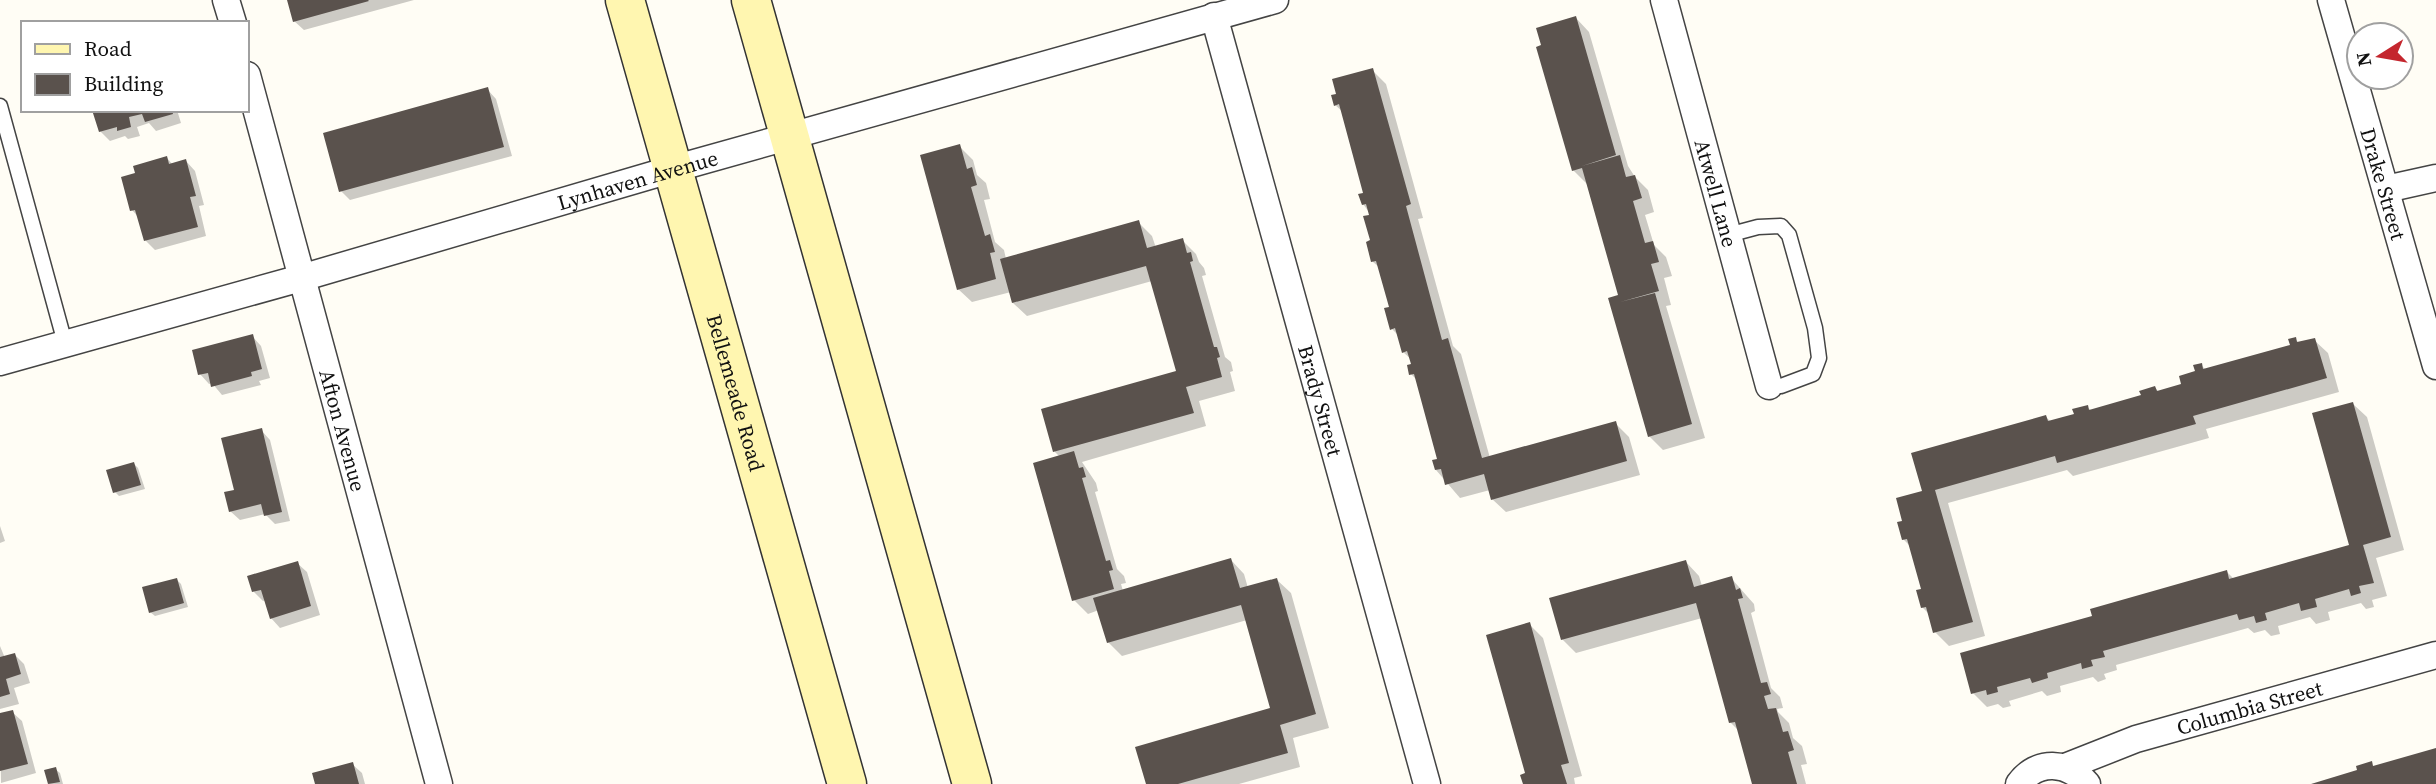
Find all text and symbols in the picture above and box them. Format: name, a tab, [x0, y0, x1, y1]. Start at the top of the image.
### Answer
legend	[21, 21, 248, 112]
north arrow	[2345, 21, 2415, 91]
text: Road	[84, 34, 132, 63]
text: N	[2349, 50, 2377, 69]
text: Building	[84, 69, 163, 98]
street label: Drake Street	[2354, 124, 2414, 243]
street label: Atwell Lane	[1688, 136, 1745, 250]
street label: Lynhaven Avenue	[554, 143, 721, 217]
street label: Bellemeade Road	[700, 311, 772, 475]
street label: Brady Street	[1291, 342, 1350, 460]
street label: Afton Avenue	[313, 366, 374, 495]
street label: Columbia Street	[2173, 673, 2326, 741]

